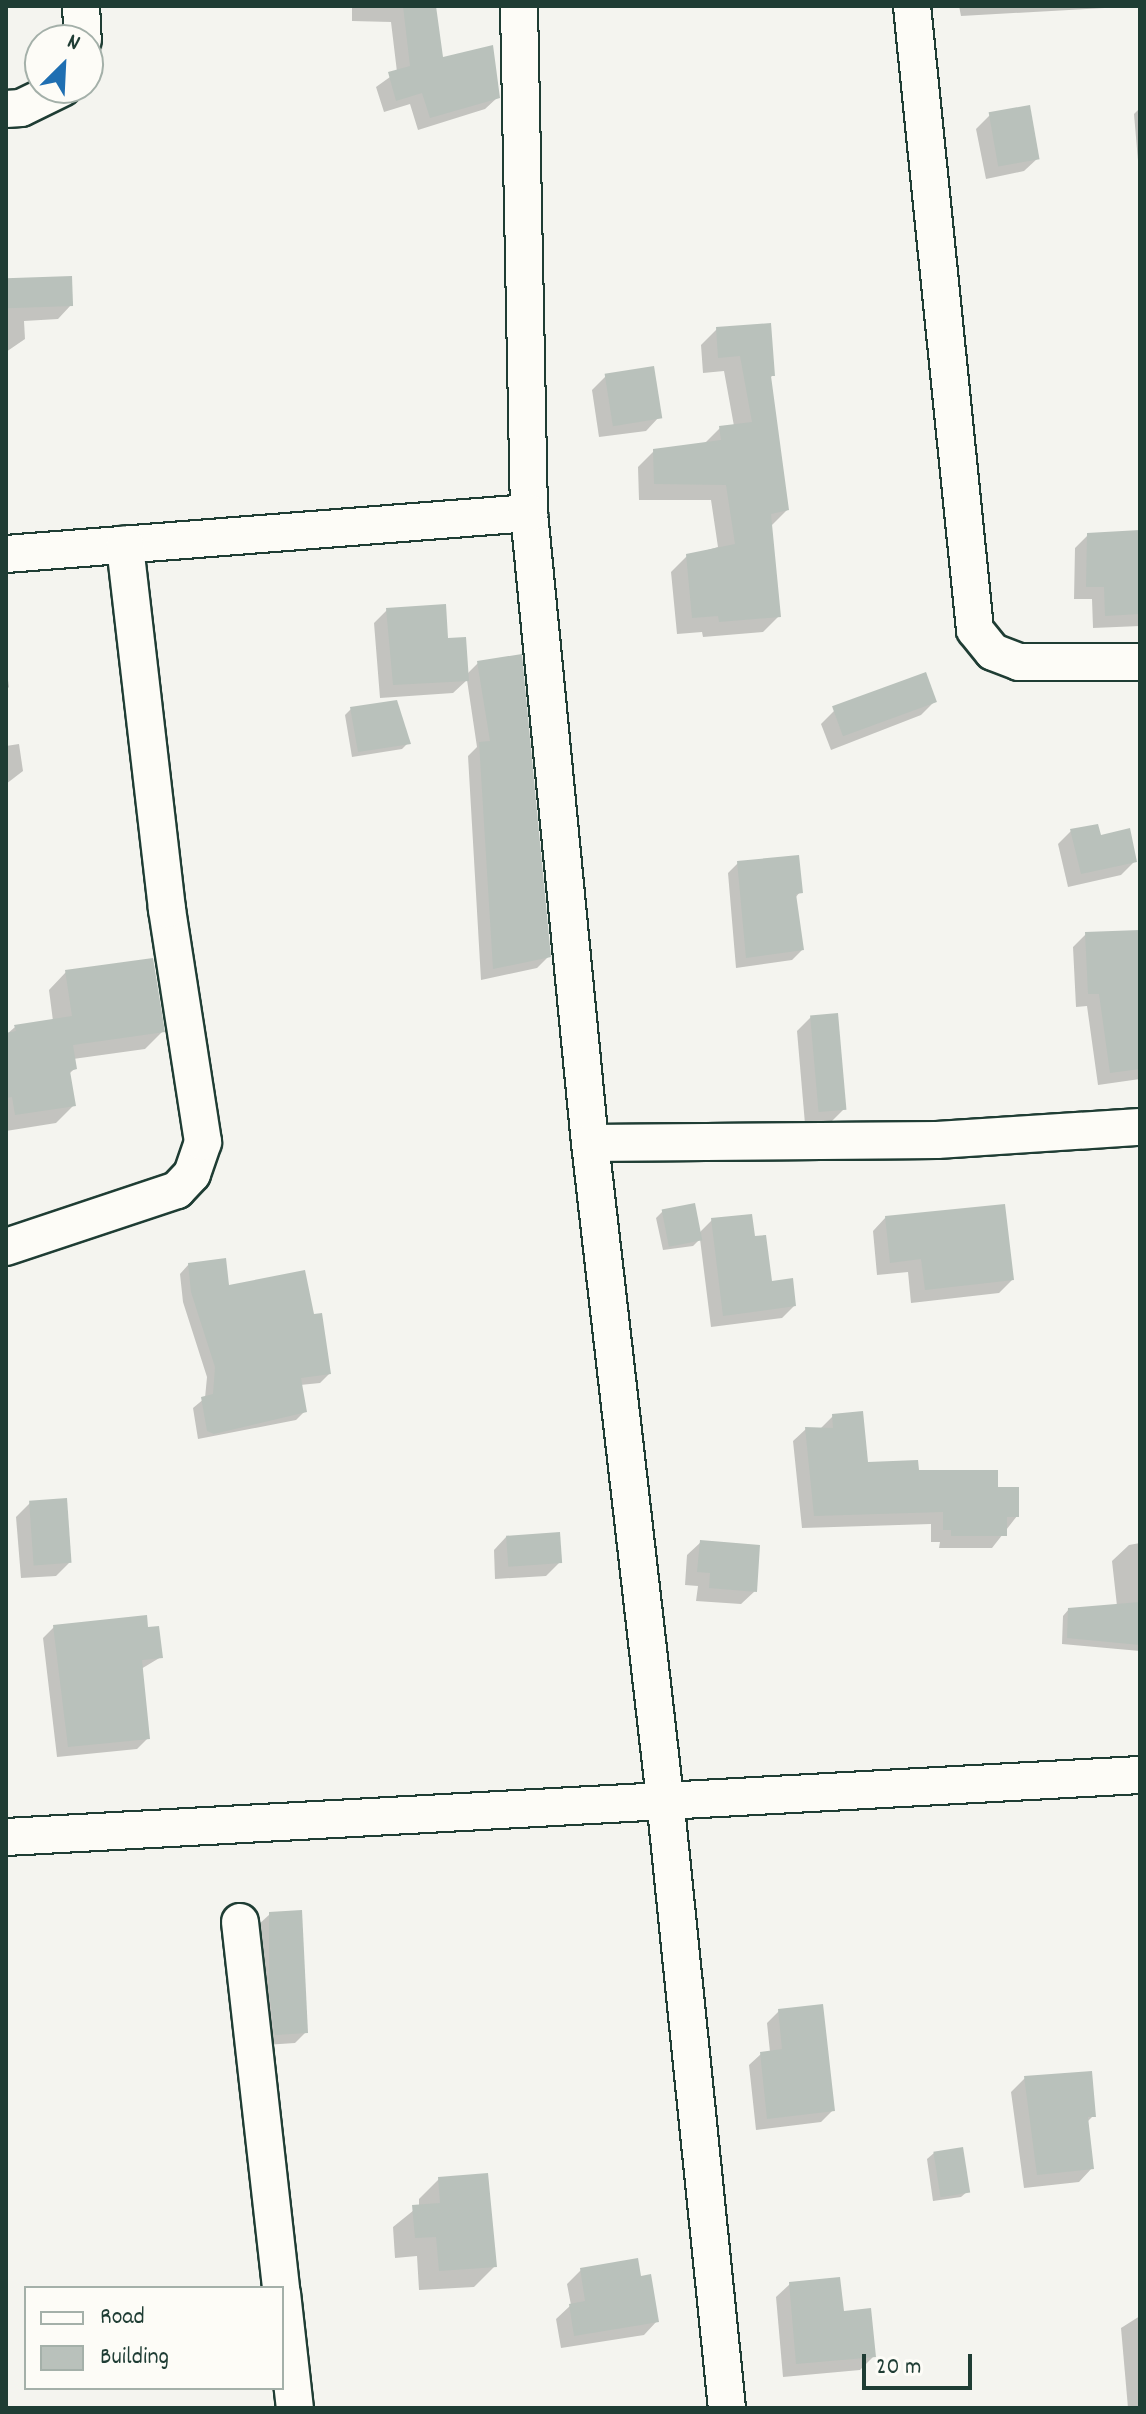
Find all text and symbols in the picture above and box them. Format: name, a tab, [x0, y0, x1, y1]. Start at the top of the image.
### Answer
north arrow	[24, 24, 104, 104]
text: N	[62, 27, 84, 60]
legend	[24, 2286, 284, 2390]
text: Road	[100, 2301, 145, 2335]
scale bar	[866, 2338, 976, 2388]
text: Building	[100, 2341, 169, 2375]
text: 20 m	[876, 2351, 922, 2385]

